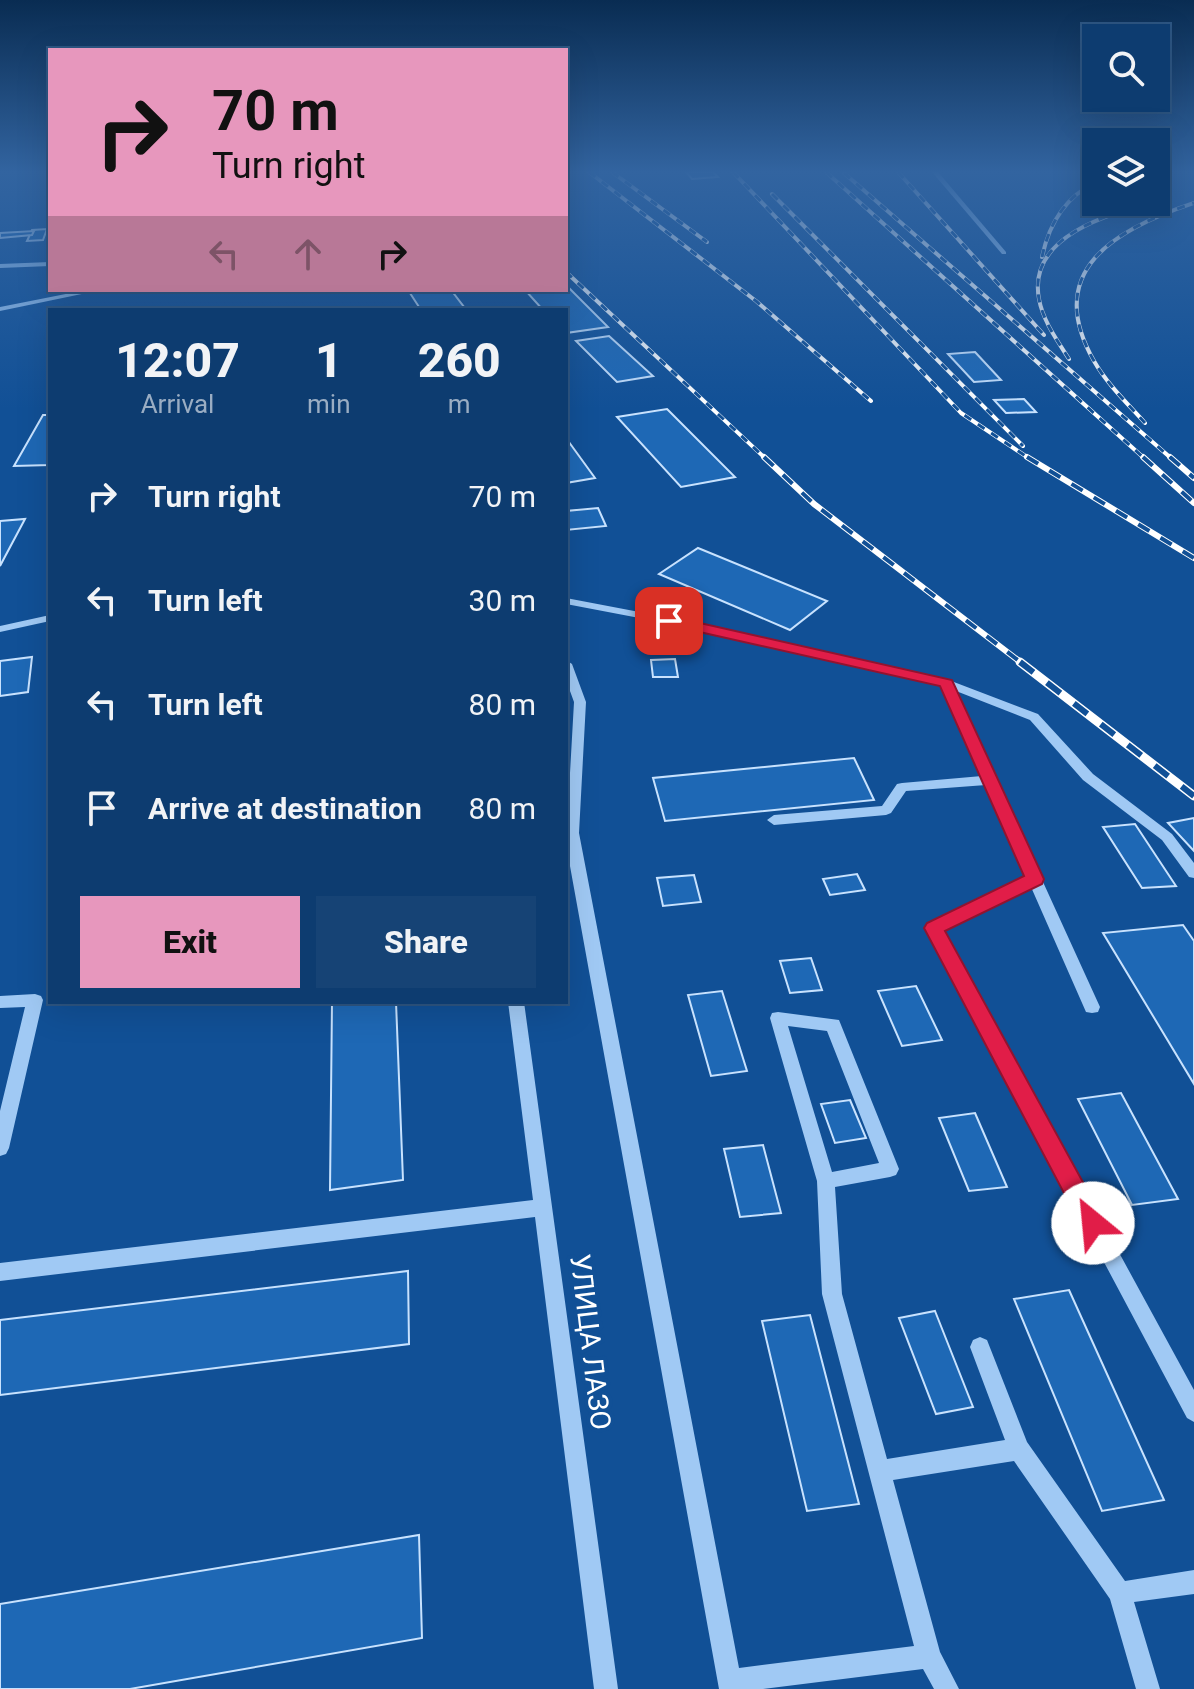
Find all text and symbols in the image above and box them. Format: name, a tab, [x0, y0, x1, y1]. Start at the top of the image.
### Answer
map controls	[1082, 24, 1170, 216]
button: search	[1082, 24, 1170, 112]
text: 70 m	[212, 78, 339, 144]
icon: right	[80, 80, 184, 184]
button: layers	[1082, 128, 1170, 216]
text: Turn right	[212, 145, 365, 187]
icon: left	[202, 232, 246, 276]
icon: ahead	[286, 232, 330, 276]
icon: right	[370, 232, 414, 276]
text: 12:07	[115, 332, 240, 389]
text: 1	[315, 332, 343, 389]
text: 260	[418, 332, 501, 389]
text: Arrival	[141, 389, 214, 419]
text: min	[307, 389, 351, 419]
text: m	[448, 389, 471, 419]
icon: right	[80, 474, 124, 518]
text: Turn right	[148, 479, 281, 514]
text: 70 m	[469, 479, 536, 514]
icon: left	[80, 578, 124, 622]
text: Turn left	[148, 583, 263, 618]
text: 30 m	[469, 583, 536, 618]
pin	[635, 587, 703, 655]
icon: arrive	[647, 599, 691, 643]
icon: left	[80, 682, 124, 726]
text: Turn left	[148, 687, 263, 722]
text: 80 m	[469, 687, 536, 722]
icon: arrive	[80, 786, 124, 830]
text: Arrive at destination	[148, 791, 422, 826]
text: 80 m	[469, 791, 536, 826]
button: Exit	[80, 896, 300, 988]
button: Share	[316, 896, 536, 988]
position arrow	[1051, 1181, 1135, 1265]
street label: УЛИЦА ЛАЗО	[563, 1252, 618, 1432]

